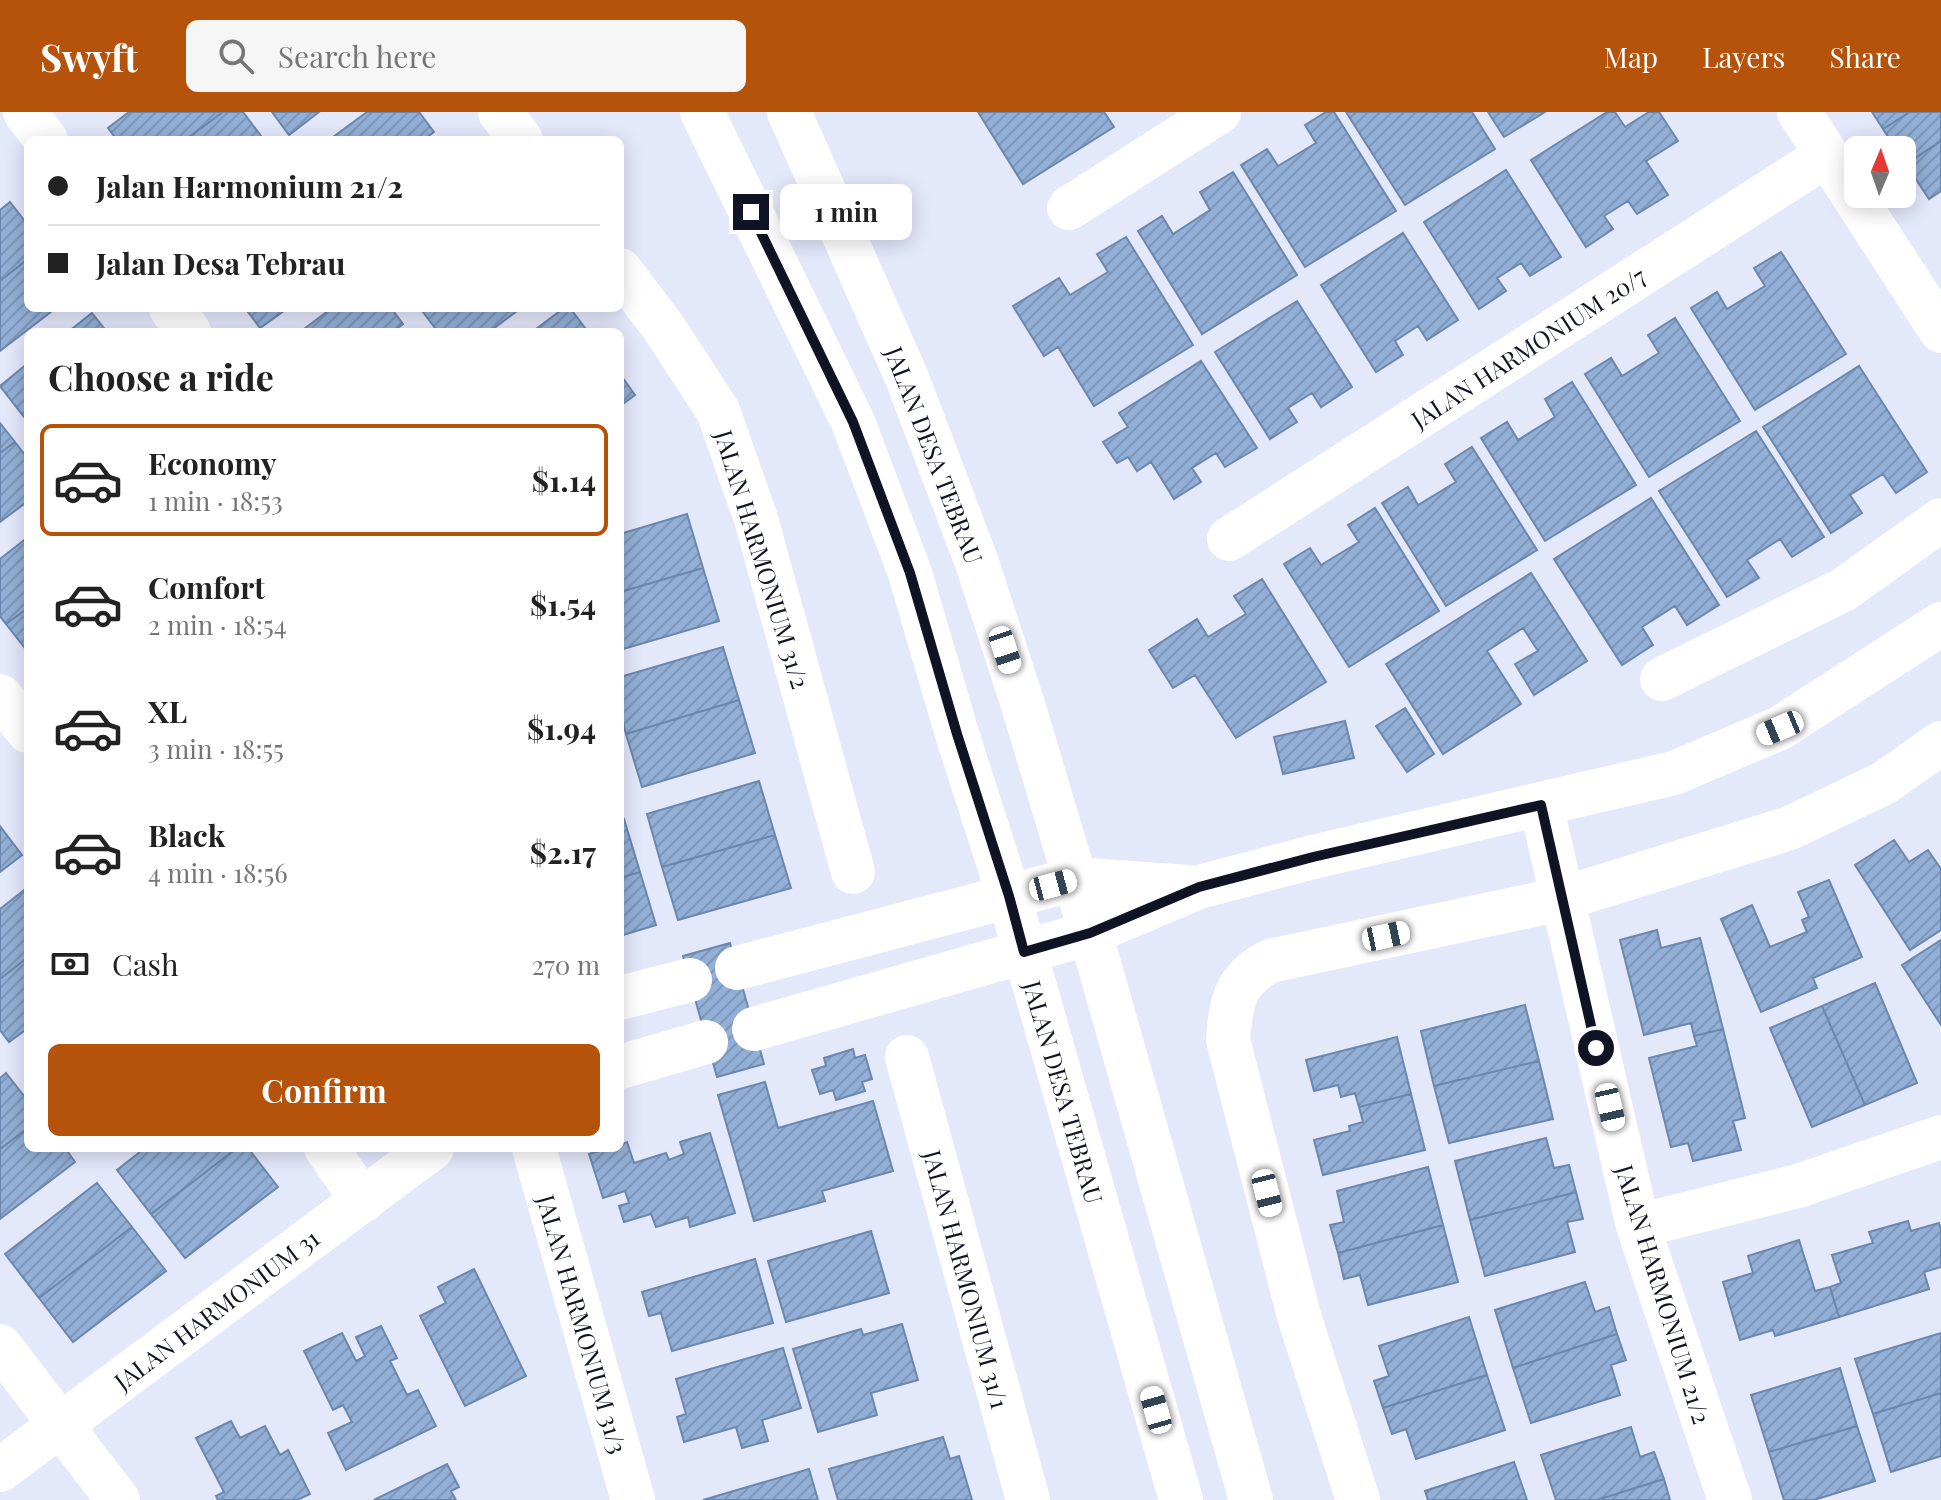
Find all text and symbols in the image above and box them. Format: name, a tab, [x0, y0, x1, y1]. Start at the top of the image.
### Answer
search box	[186, 20, 746, 92]
text: Swyft	[40, 31, 138, 82]
icon: search	[214, 34, 258, 78]
text: Search here	[278, 36, 436, 76]
text: Map	[1604, 38, 1658, 75]
text: Layers	[1702, 38, 1785, 75]
text: Share	[1829, 38, 1901, 75]
north arrow	[1844, 136, 1916, 208]
map controls	[1844, 136, 1916, 208]
text: Jalan Harmonium 21/2	[96, 166, 403, 206]
callout: 1 min	[779, 184, 911, 240]
route end	[733, 194, 769, 230]
text: 1 min	[814, 194, 878, 229]
text: Jalan Desa Tebrau	[96, 243, 345, 283]
street label: JALAN HARMONIUM 20/7	[1404, 259, 1652, 435]
street label: JALAN DESA TEBRAU	[878, 341, 991, 568]
text: Choose a ride	[48, 352, 274, 400]
street label: JALAN HARMONIUM 31/2	[708, 425, 818, 692]
text: Economy	[148, 443, 277, 483]
icon: car	[52, 444, 124, 516]
text: $1.14	[532, 460, 596, 500]
text: 1 min · 18:53	[148, 483, 283, 518]
text: Comfort	[148, 567, 265, 607]
icon: car	[52, 568, 124, 640]
text: $1.54	[530, 584, 596, 624]
text: 2 min · 18:54	[148, 607, 287, 642]
car	[986, 623, 1024, 677]
text: XL	[148, 691, 187, 731]
icon: car	[52, 692, 124, 764]
text: $1.94	[527, 708, 596, 748]
car	[1753, 708, 1807, 748]
text: 3 min · 18:55	[148, 731, 284, 766]
text: Black	[148, 815, 225, 855]
icon: car	[52, 816, 124, 888]
text: $2.17	[530, 832, 596, 872]
text: 4 min · 18:56	[148, 855, 288, 890]
car	[1027, 867, 1079, 903]
car	[1360, 919, 1412, 953]
icon: cash	[48, 942, 92, 986]
text: Cash	[112, 944, 179, 984]
text: 270 m	[532, 947, 600, 982]
street label: JALAN DESA TEBRAU	[1017, 976, 1111, 1207]
route start	[1578, 1030, 1614, 1066]
button: Confirm	[48, 1044, 600, 1136]
car	[1593, 1081, 1627, 1133]
street label: JALAN HARMONIUM 31/1	[917, 1145, 1017, 1412]
street label: JALAN HARMONIUM 21/2	[1609, 1160, 1719, 1427]
car	[1250, 1167, 1284, 1219]
street label: JALAN HARMONIUM 31/3	[530, 1190, 635, 1457]
street label: JALAN HARMONIUM 31	[106, 1221, 325, 1397]
car	[1138, 1384, 1174, 1436]

